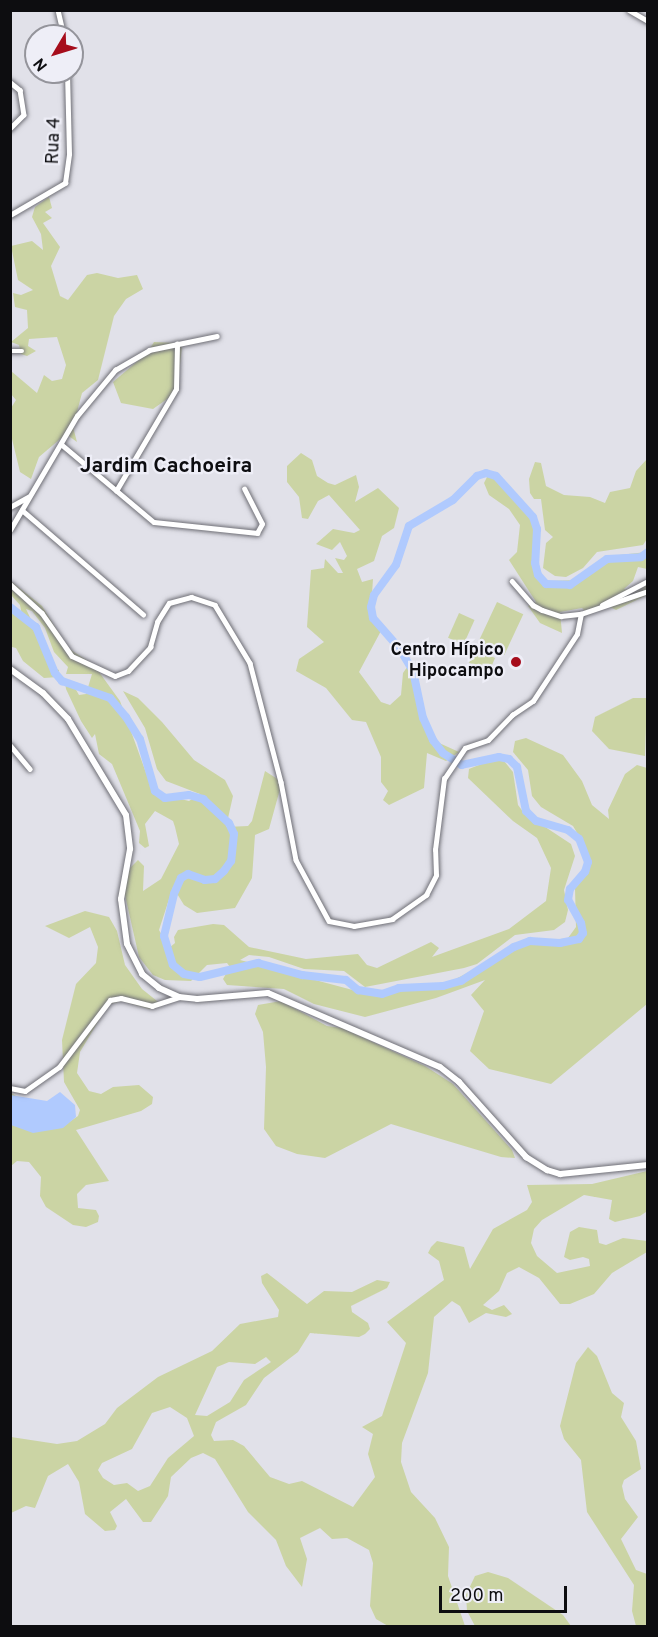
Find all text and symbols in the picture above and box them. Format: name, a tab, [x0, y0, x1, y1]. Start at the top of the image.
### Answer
north arrow	[24, 24, 84, 84]
text: N	[30, 53, 53, 75]
street label: Rua 4	[43, 117, 67, 165]
district label: Jardim Cachoeira	[80, 454, 252, 480]
place label: Centro Hípico Hipocampo	[391, 641, 504, 684]
marker: Centro Hípico Hipocampo	[509, 655, 523, 669]
scale bar	[442, 1574, 570, 1612]
text: 200 m	[450, 1585, 503, 1608]

